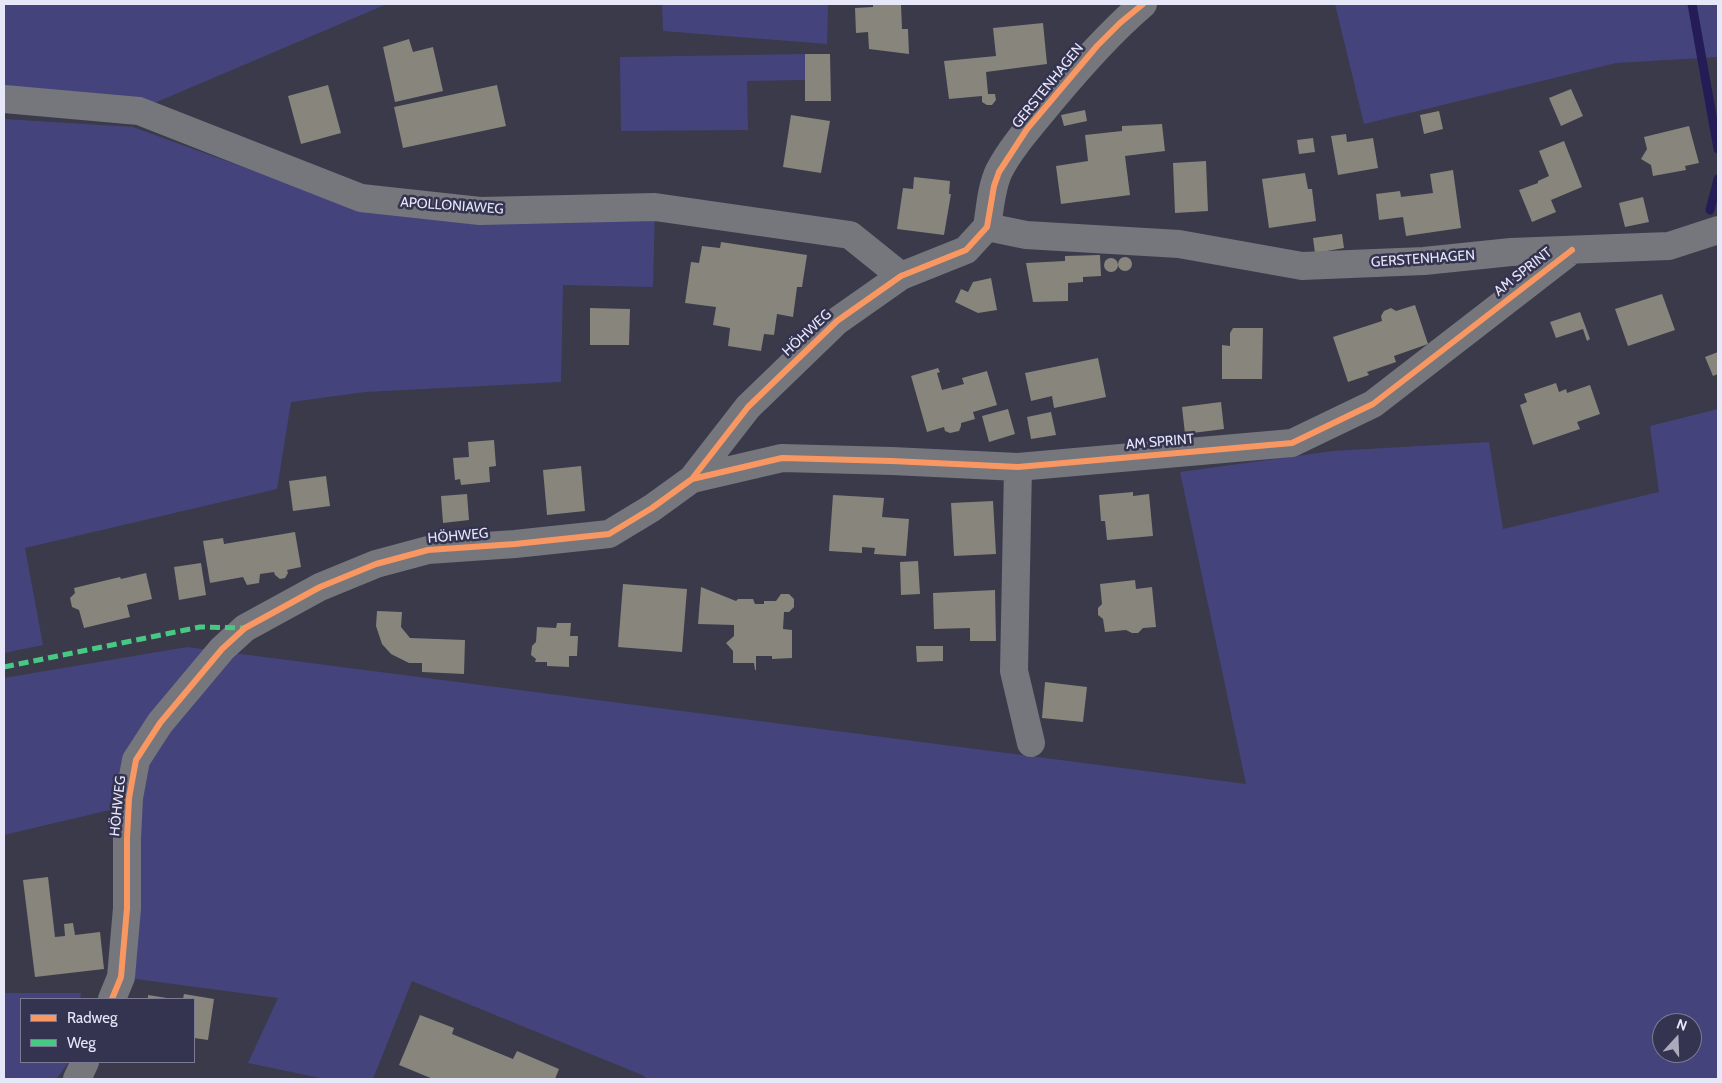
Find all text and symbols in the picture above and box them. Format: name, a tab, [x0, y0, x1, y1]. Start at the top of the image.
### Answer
street label: GERSTENHAGEN	[1009, 40, 1087, 132]
street label: APOLLONIAWEG	[400, 194, 504, 218]
street label: AM SPRINT	[1491, 244, 1555, 300]
street label: GERSTENHAGEN	[1370, 247, 1476, 271]
street label: HÖHWEG	[779, 306, 835, 360]
street label: AM SPRINT	[1125, 431, 1195, 453]
street label: HÖHWEG	[427, 525, 489, 547]
street label: HÖHWEG	[106, 775, 130, 837]
legend	[20, 998, 195, 1063]
text: Radweg	[67, 1009, 117, 1027]
north arrow	[1652, 1013, 1702, 1063]
text: N	[1674, 1015, 1690, 1035]
text: Weg	[67, 1034, 96, 1052]

